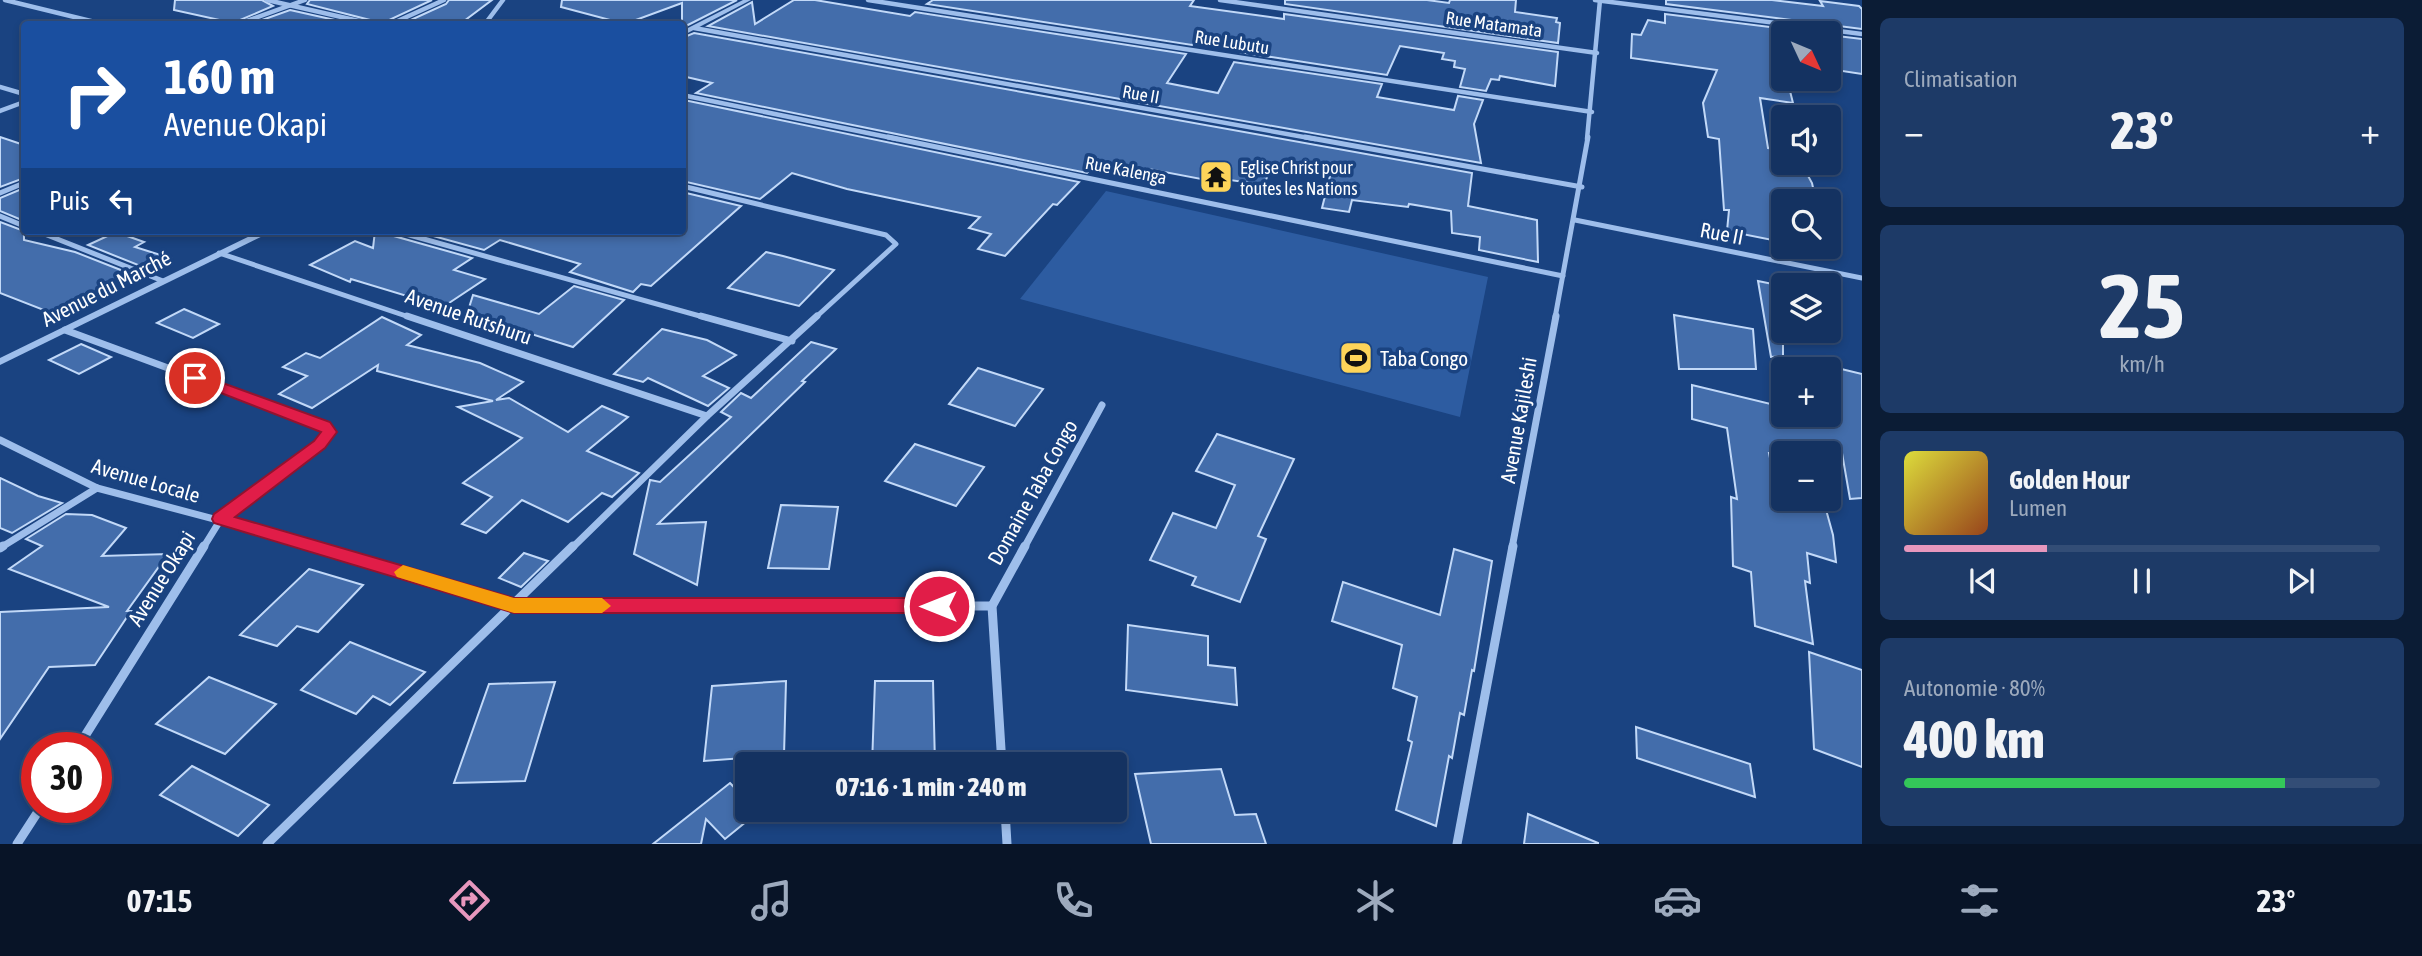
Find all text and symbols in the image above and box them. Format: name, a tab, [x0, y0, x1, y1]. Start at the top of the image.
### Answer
street label: Rue Matamata	[1444, 7, 1544, 41]
north arrow	[1771, 21, 1841, 91]
map controls	[1771, 21, 1841, 511]
street label: Rue Lubutu	[1193, 26, 1271, 58]
text: 160 m	[164, 48, 275, 104]
icon: right	[49, 49, 140, 140]
text: Climatisation	[1904, 66, 2018, 92]
street label: Rue II	[1121, 80, 1161, 108]
text: 23°	[2110, 100, 2174, 160]
button: sound	[1771, 105, 1841, 175]
text: Avenue Okapi	[164, 106, 327, 143]
text: −	[1904, 109, 1924, 152]
text: +	[2360, 109, 2380, 152]
street label: Rue Kalenga	[1084, 152, 1168, 188]
place label: Eglise Christ pour toutes les Nations	[1240, 157, 1358, 199]
temple icon: Eglise Christ pour toutes les Nations	[1197, 158, 1235, 196]
icon: left	[103, 182, 141, 220]
text: Puis	[49, 186, 89, 216]
button: search	[1771, 189, 1841, 259]
street label: Rue II	[1698, 217, 1746, 249]
street label: Avenue du Marché	[38, 245, 174, 331]
text: 25	[2099, 253, 2185, 357]
button: layers	[1771, 273, 1841, 343]
street label: Avenue Rutshuru	[403, 283, 535, 349]
sports icon: Taba Congo	[1337, 339, 1375, 377]
place label: Taba Congo	[1380, 346, 1468, 370]
pin	[165, 348, 225, 408]
text: km/h	[2119, 351, 2165, 377]
street label: Avenue Kajileshi	[1495, 355, 1541, 485]
button: +	[1771, 357, 1841, 427]
icon: arrive	[176, 359, 214, 397]
street label: Domaine Taba Congo	[982, 415, 1082, 569]
button: −	[1771, 441, 1841, 511]
street label: Avenue Locale	[89, 453, 203, 507]
text: Golden Hour	[2009, 465, 2129, 495]
text: Lumen	[2009, 495, 2067, 521]
street label: Avenue Okapi	[122, 526, 200, 630]
icon: previous	[1964, 562, 2002, 600]
icon: pause	[2123, 562, 2161, 600]
icon: next	[2282, 562, 2320, 600]
position arrow	[902, 569, 976, 643]
text: Autonomie · 80%	[1904, 675, 2045, 701]
text: 400 km	[1904, 709, 2045, 769]
speed limit sign: 30	[21, 732, 112, 823]
text: 07:16 · 1 min · 240 m	[836, 772, 1026, 802]
icon: directions	[445, 876, 494, 925]
icon: music	[747, 876, 796, 925]
icon: phone	[1049, 876, 1098, 925]
icon: climate	[1351, 876, 1400, 925]
icon: car	[1653, 876, 1702, 925]
icon: filters	[1955, 876, 2004, 925]
text: 07:15	[126, 882, 192, 919]
text: 23°	[2257, 882, 2295, 919]

